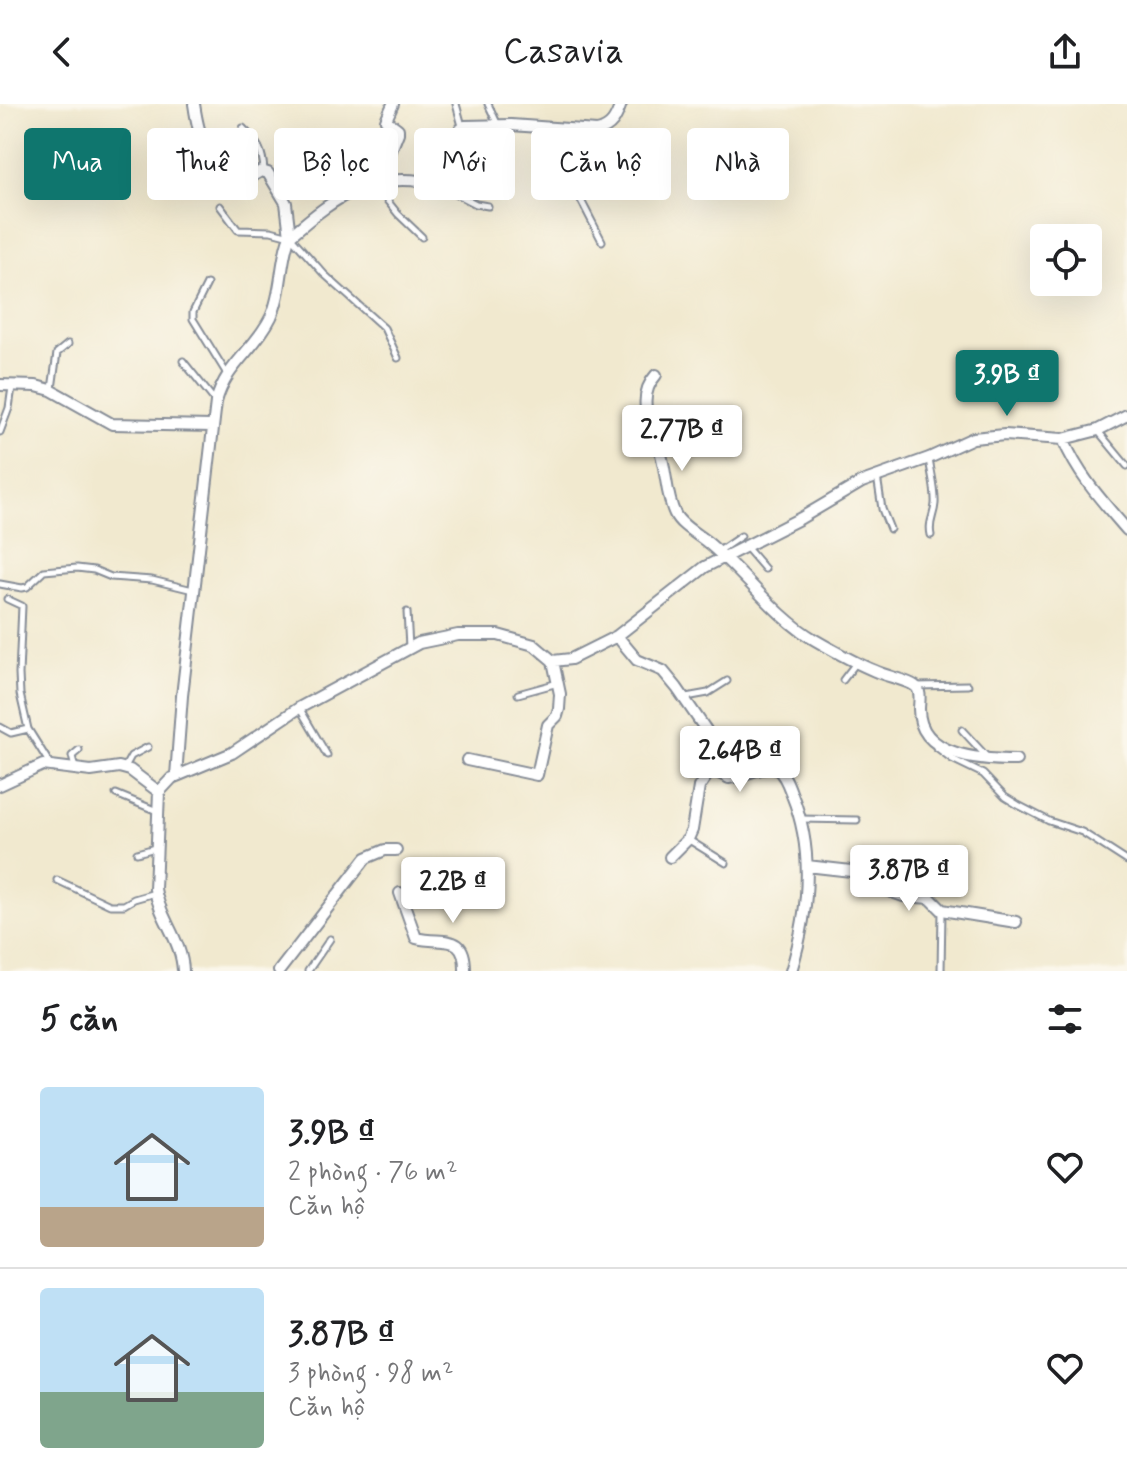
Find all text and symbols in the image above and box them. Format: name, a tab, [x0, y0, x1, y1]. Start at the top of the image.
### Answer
text: Casavia	[503, 29, 624, 76]
icon: back	[40, 30, 84, 74]
icon: share	[1043, 30, 1087, 74]
chip: Mua	[24, 128, 131, 200]
chip: Thuê	[147, 128, 258, 200]
chip: Bộ lọc	[274, 128, 398, 200]
chip: Mới	[414, 128, 515, 200]
chip: Căn hộ	[531, 128, 671, 200]
chip: Nhà	[687, 128, 789, 200]
map controls	[1030, 224, 1102, 296]
button: locate	[1030, 224, 1102, 296]
pin: 3.9B ₫	[942, 350, 1072, 418]
text: 3.9B ₫	[974, 359, 1040, 393]
pin: 2.77B ₫	[608, 405, 756, 473]
text: 2.77B ₫	[640, 414, 724, 448]
pin: 2.64B ₫	[666, 726, 814, 794]
text: 2.64B ₫	[698, 735, 782, 769]
pin: 3.87B ₫	[835, 845, 983, 913]
text: 3.87B ₫	[868, 854, 950, 888]
pin: 2.2B ₫	[388, 857, 518, 925]
text: 2.2B ₫	[419, 866, 487, 900]
text: 5 căn	[40, 997, 118, 1042]
icon: filters	[1043, 997, 1087, 1041]
text: 3.9B ₫	[288, 1111, 375, 1156]
icon: home	[104, 1119, 200, 1215]
icon: heart	[1043, 1145, 1087, 1189]
text: 2 phòng · 76 m²	[288, 1156, 458, 1190]
text: Căn hộ	[288, 1190, 366, 1224]
text: 3.87B ₫	[288, 1312, 395, 1357]
icon: home	[104, 1320, 200, 1416]
icon: heart	[1043, 1346, 1087, 1390]
text: 3 phòng · 98 m²	[288, 1357, 453, 1391]
text: Căn hộ	[288, 1391, 366, 1425]

